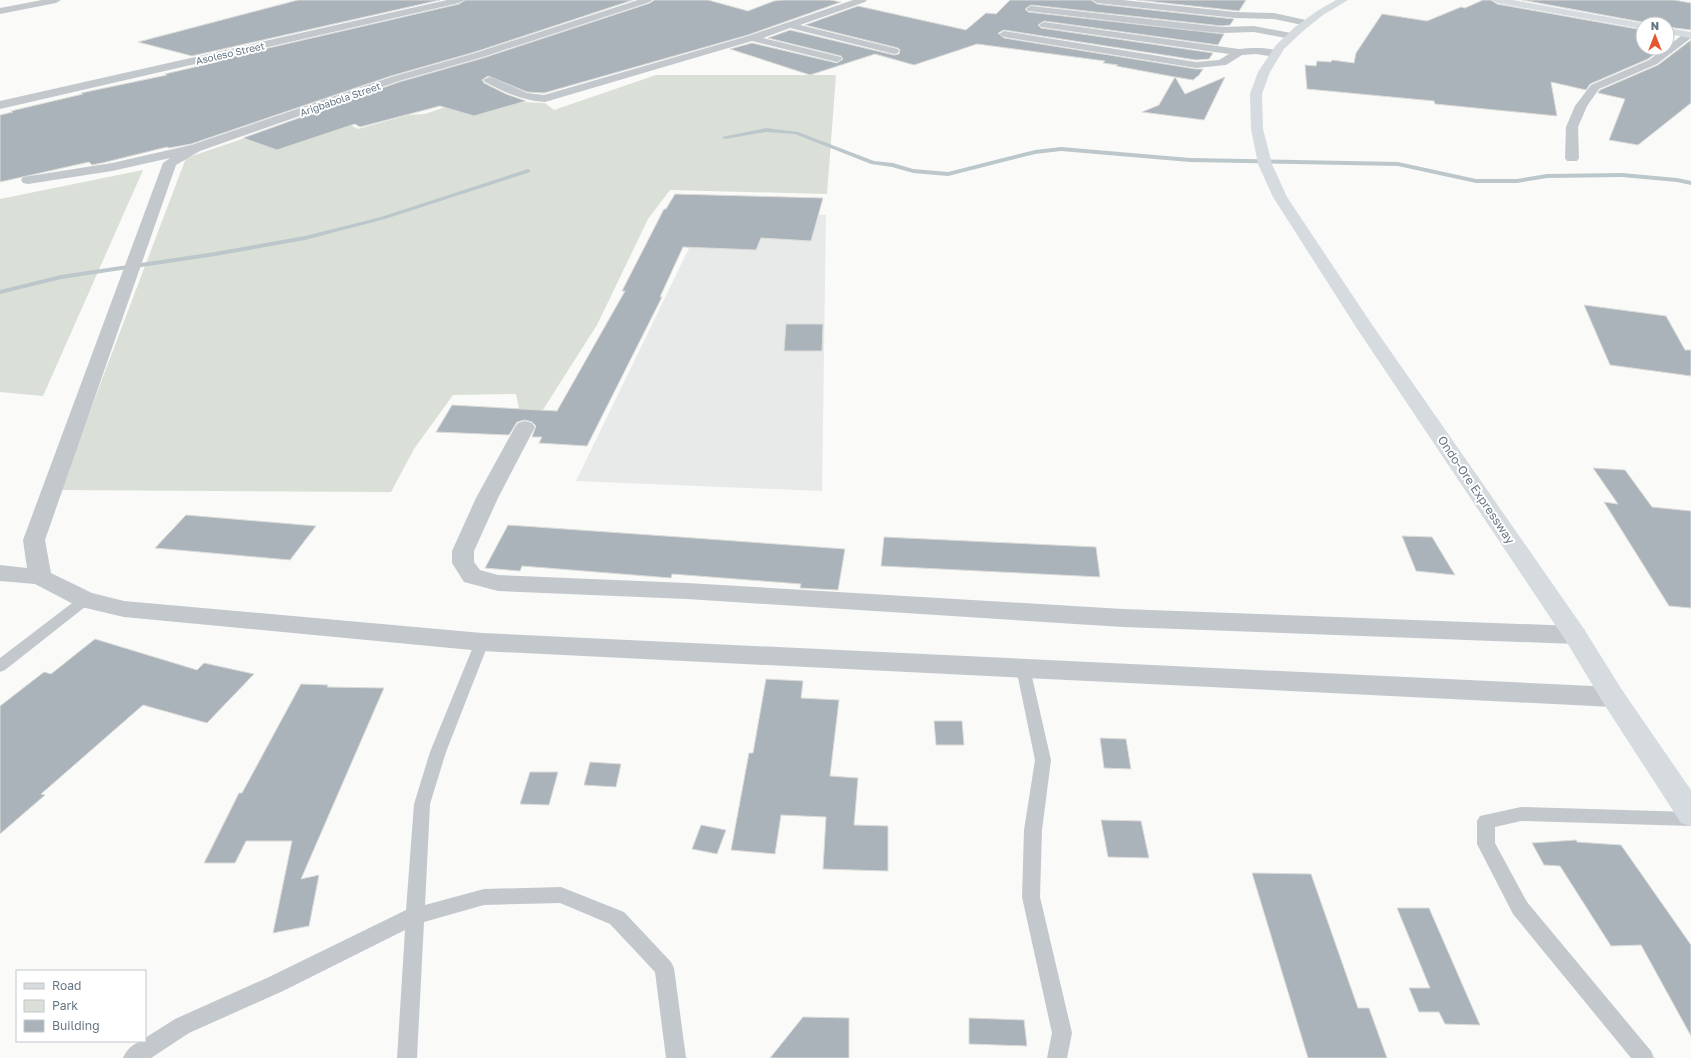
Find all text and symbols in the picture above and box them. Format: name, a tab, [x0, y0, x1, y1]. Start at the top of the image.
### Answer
north arrow	[1635, 16, 1675, 56]
text: N	[1651, 19, 1659, 32]
street label: Asoleso Street	[194, 39, 266, 67]
street label: Arigbabola Street	[298, 80, 382, 118]
street label: Ondo-Ore Expressway	[1435, 433, 1518, 547]
legend	[16, 970, 146, 1042]
text: Road	[52, 978, 81, 993]
text: Park	[52, 998, 78, 1013]
text: Building	[52, 1018, 100, 1033]

